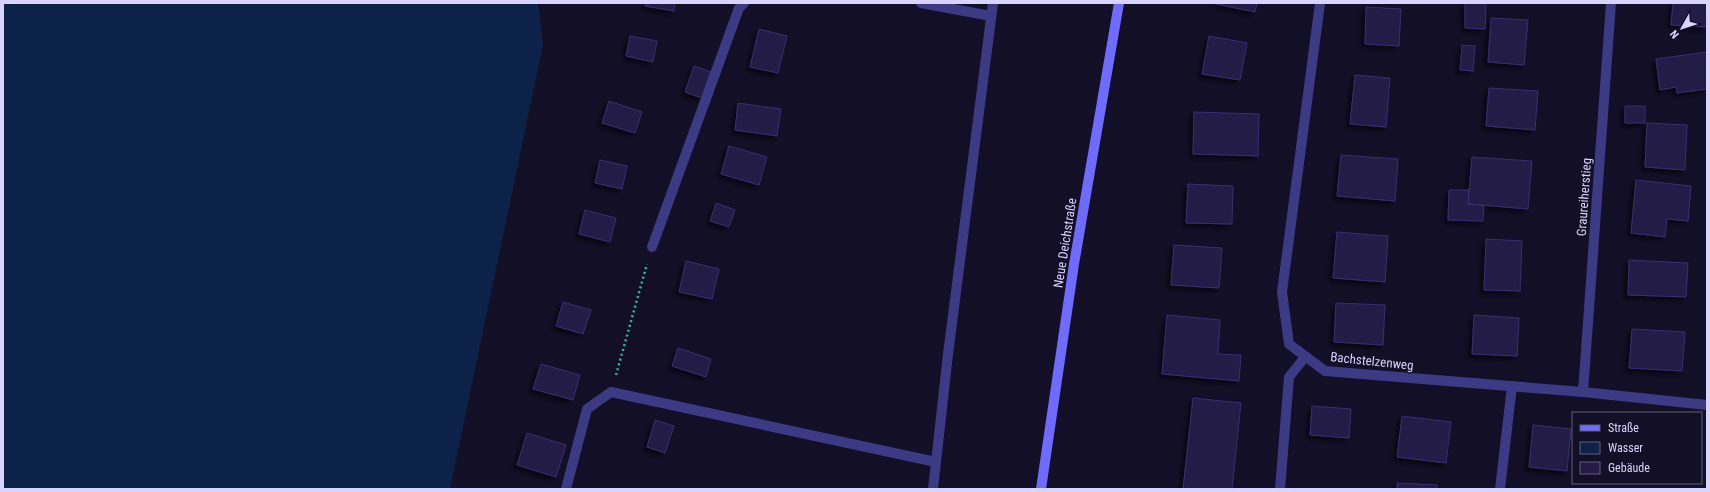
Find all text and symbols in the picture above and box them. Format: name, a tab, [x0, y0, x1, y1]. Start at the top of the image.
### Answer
north arrow	[1662, 8, 1702, 48]
text: N	[1667, 27, 1682, 41]
street label: Graureiherstieg	[1574, 157, 1594, 237]
street label: Neue Deichstraße	[1050, 197, 1080, 289]
street label: Bachstelzenweg	[1330, 349, 1414, 373]
legend	[1572, 412, 1702, 484]
text: Straße	[1608, 421, 1639, 435]
text: Wasser	[1608, 441, 1643, 455]
text: Gebäude	[1608, 461, 1650, 475]

